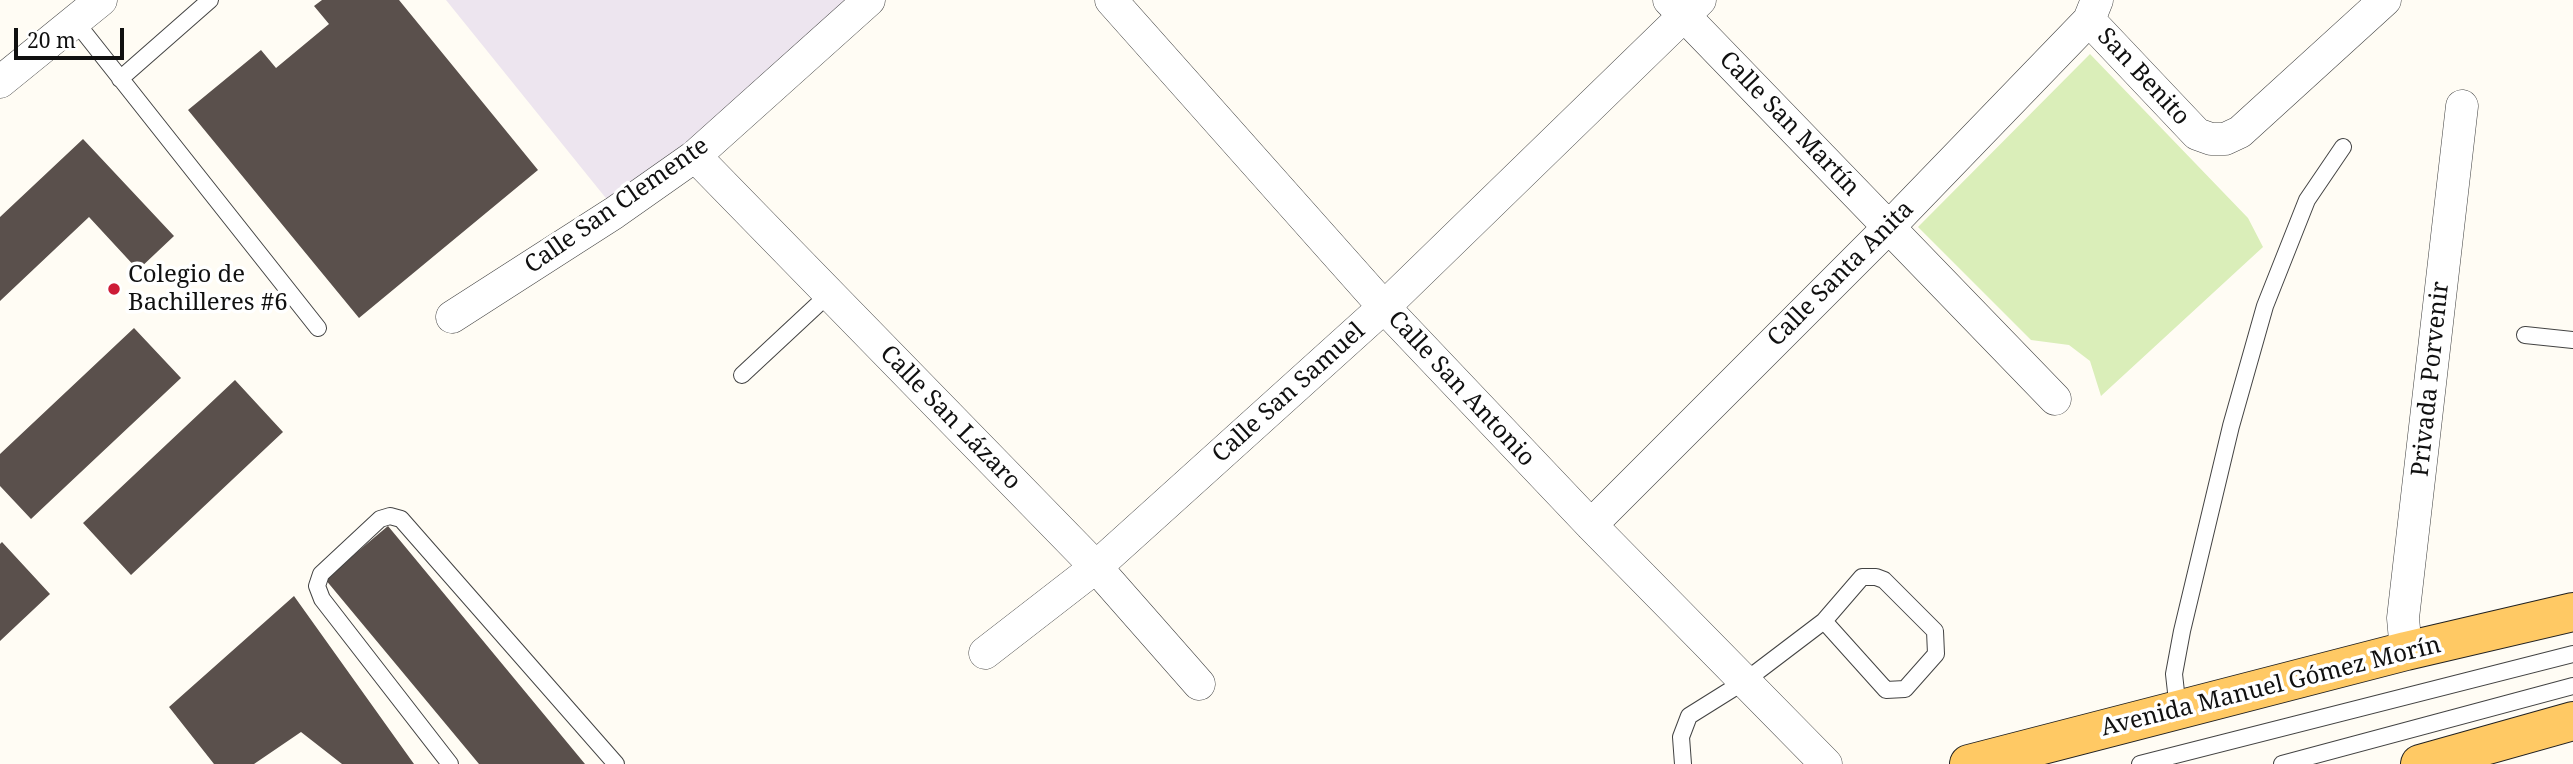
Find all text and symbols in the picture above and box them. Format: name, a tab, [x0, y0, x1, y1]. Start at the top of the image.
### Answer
scale bar	[18, 14, 128, 58]
street label: San Benito	[2091, 22, 2195, 132]
text: 20 m	[27, 26, 76, 54]
street label: Calle San Martín	[1713, 46, 1865, 202]
street label: Calle San Clemente	[520, 132, 714, 280]
street label: Calle Santa Anita	[1762, 195, 1920, 353]
place label: Colegio de Bachilleres #6	[128, 261, 288, 317]
street label: Privada Porvenir	[2406, 280, 2456, 478]
marker: Colegio de Bachilleres #6	[106, 281, 122, 297]
street label: Calle San Antonio	[1382, 305, 1540, 473]
street label: Calle San Samuel	[1207, 317, 1371, 469]
street label: Calle San Lázaro	[874, 340, 1026, 496]
street label: Avenida Manuel Gómez Morín	[2098, 631, 2444, 743]

